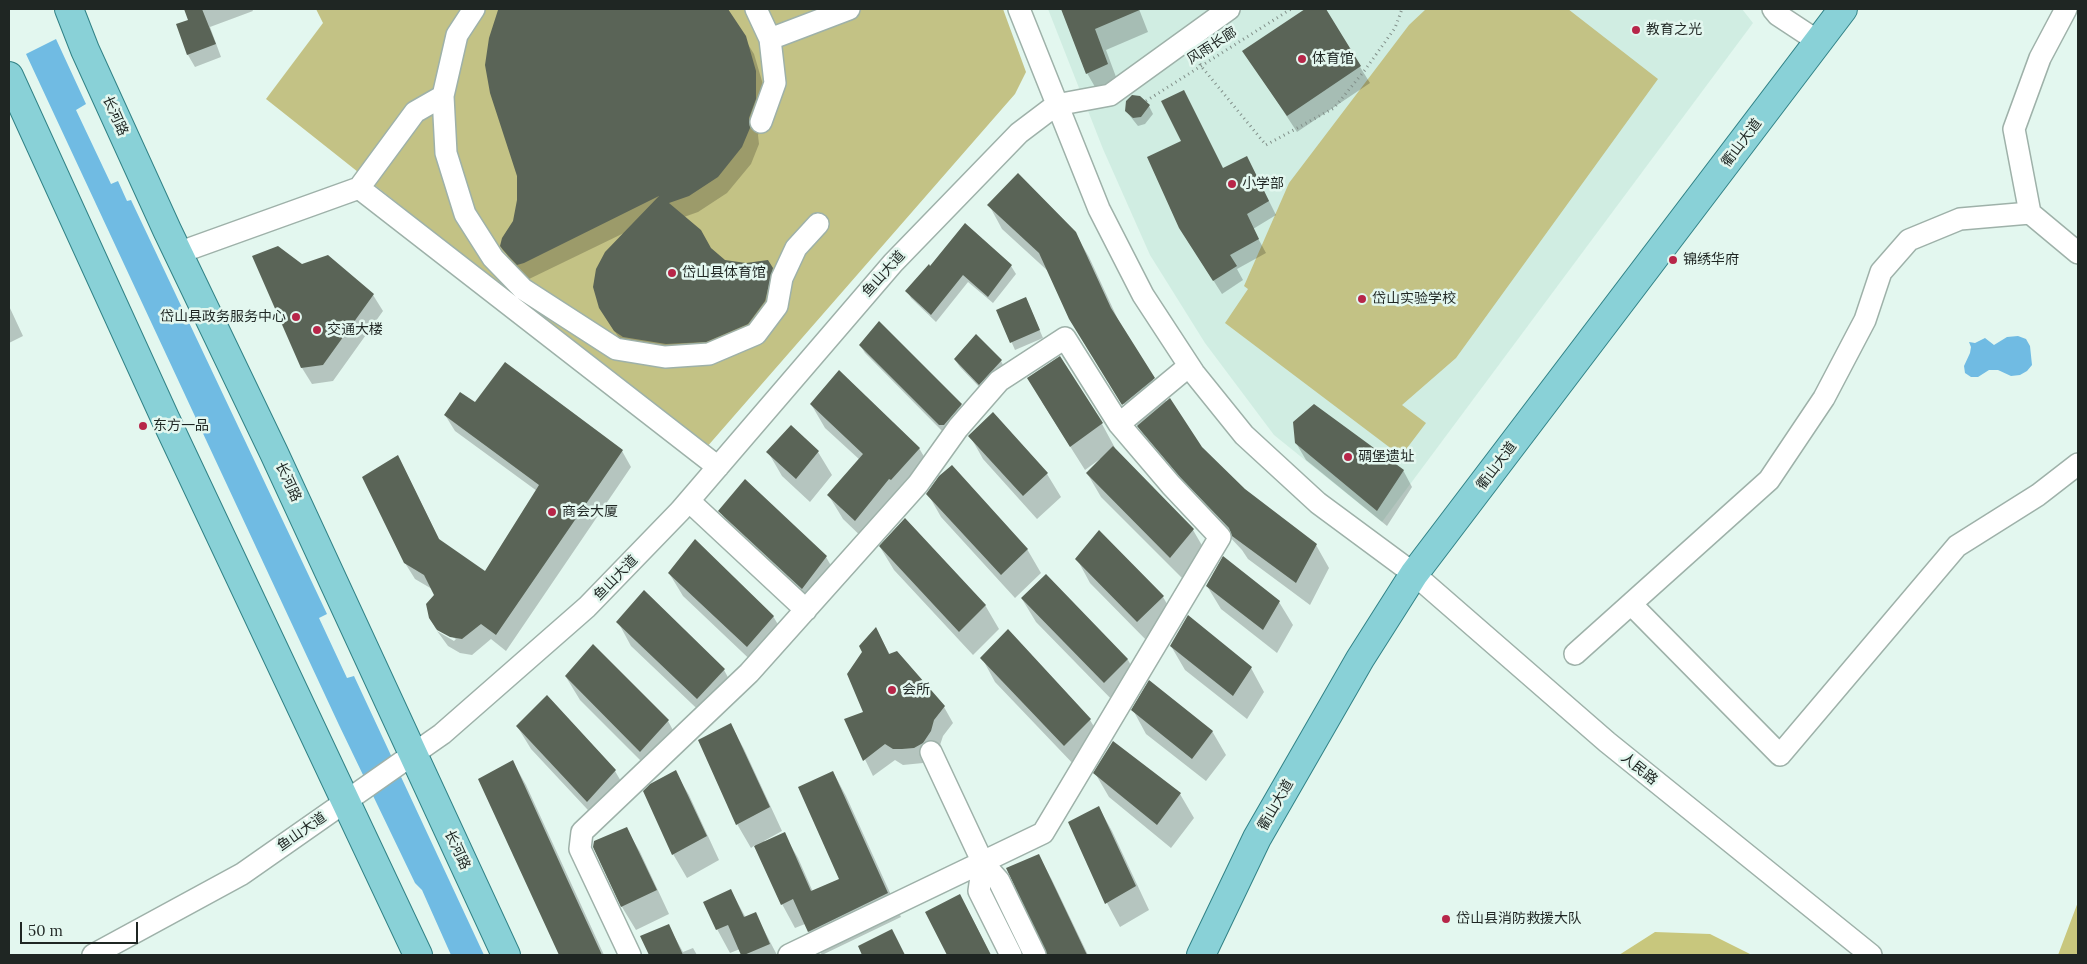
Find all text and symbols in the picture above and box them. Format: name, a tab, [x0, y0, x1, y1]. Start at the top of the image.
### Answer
place label: 教育之光	[1646, 22, 1702, 38]
street label: 风雨长廊	[1184, 24, 1240, 68]
marker: 教育之光	[1630, 24, 1642, 36]
place label: 体育馆	[1312, 51, 1354, 67]
marker: 体育馆	[1296, 53, 1308, 65]
street label: 长河路	[99, 93, 131, 139]
street label: 衢山大道	[1718, 116, 1766, 170]
place label: 小学部	[1242, 176, 1284, 192]
marker: 小学部	[1226, 178, 1238, 190]
street label: 鱼山大道	[859, 248, 909, 300]
place label: 锦绣华府	[1683, 252, 1739, 268]
marker: 锦绣华府	[1667, 254, 1679, 266]
place label: 岱山县体育馆	[682, 265, 766, 281]
marker: 岱山县体育馆	[666, 267, 678, 279]
place label: 岱山实验学校	[1372, 291, 1456, 307]
marker: 岱山实验学校	[1356, 293, 1368, 305]
place label: 岱山县政务服务中心	[160, 309, 286, 325]
marker: 岱山县政务服务中心	[290, 311, 302, 323]
place label: 交通大楼	[327, 322, 383, 338]
marker: 交通大楼	[311, 324, 323, 336]
place label: 东方一品	[153, 418, 209, 434]
marker: 东方一品	[137, 420, 149, 432]
street label: 衢山大道	[1473, 439, 1521, 493]
place label: 碉堡遗址	[1358, 449, 1414, 465]
marker: 碉堡遗址	[1342, 451, 1354, 463]
street label: 长河路	[272, 459, 304, 505]
place label: 商会大厦	[562, 504, 618, 520]
marker: 商会大厦	[546, 506, 558, 518]
street label: 鱼山大道	[591, 552, 641, 604]
place label: 会所	[902, 682, 930, 698]
marker: 会所	[886, 684, 898, 696]
street label: 人民路	[1617, 749, 1661, 789]
street label: 衢山大道	[1255, 777, 1297, 833]
street label: 鱼山大道	[274, 809, 330, 855]
street label: 长河路	[441, 827, 473, 873]
place label: 岱山县消防救援大队	[1456, 911, 1582, 927]
scale bar	[22, 912, 140, 944]
marker: 岱山县消防救援大队	[1440, 913, 1452, 925]
text: 50 m	[28, 921, 63, 940]

